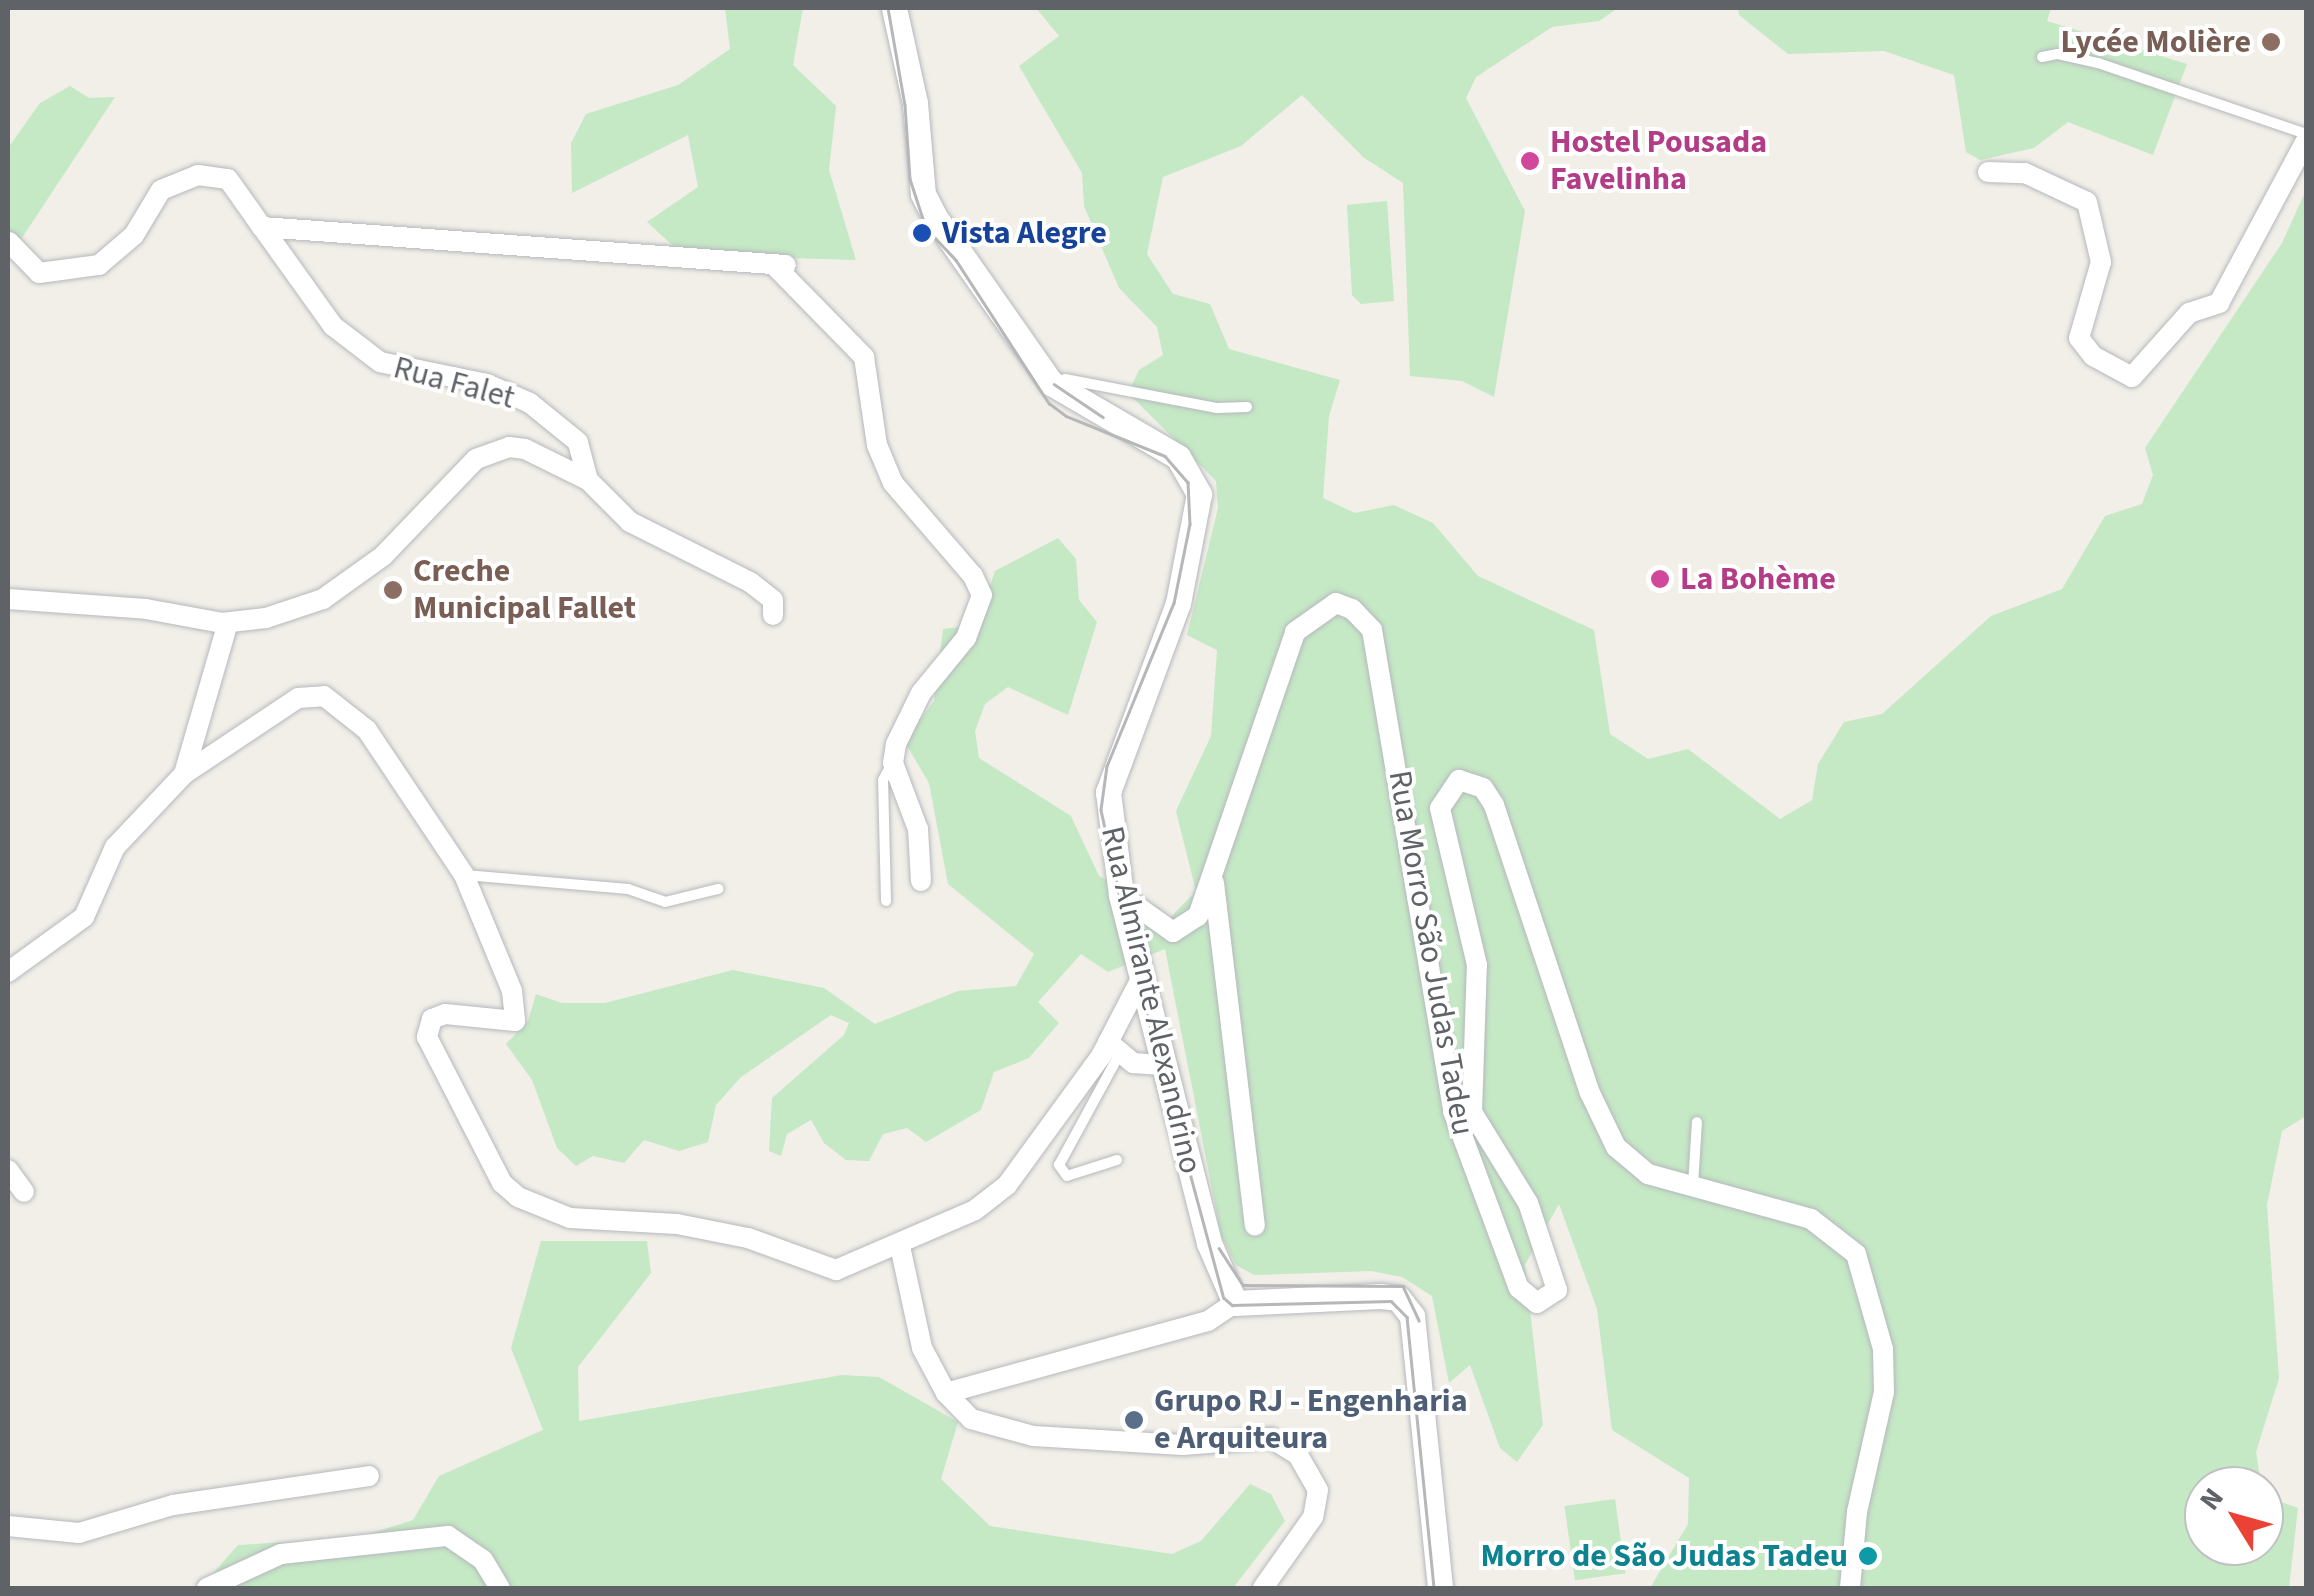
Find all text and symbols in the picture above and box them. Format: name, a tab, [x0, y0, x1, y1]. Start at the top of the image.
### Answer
place label: Lycée Molière	[2060, 23, 2251, 61]
marker: Lycée Molière	[2260, 31, 2282, 53]
place label: Hostel Pousada Favelinha	[1550, 124, 1767, 199]
marker: Hostel Pousada Favelinha	[1519, 150, 1541, 172]
place label: Vista Alegre	[942, 214, 1107, 252]
marker: Vista Alegre	[911, 222, 933, 244]
street label: Rua Falet	[389, 348, 519, 418]
place label: Creche Municipal Fallet	[413, 553, 636, 628]
place label: La Bohème	[1680, 560, 1836, 598]
marker: La Bohème	[1649, 568, 1671, 590]
marker: Creche Municipal Fallet	[382, 579, 404, 601]
street label: Rua Morro São Judas Tadeu	[1380, 768, 1482, 1138]
street label: Rua Almirante Alexandrino	[1092, 823, 1210, 1177]
place label: Grupo RJ - Engenharia e Arquiteura	[1154, 1383, 1468, 1458]
marker: Grupo RJ - Engenharia e Arquiteura	[1123, 1409, 1145, 1431]
north arrow	[2184, 1466, 2284, 1566]
text: N	[2190, 1480, 2233, 1519]
place label: Morro de São Judas Tadeu	[1480, 1537, 1848, 1575]
marker: Morro de São Judas Tadeu	[1857, 1545, 1879, 1567]

